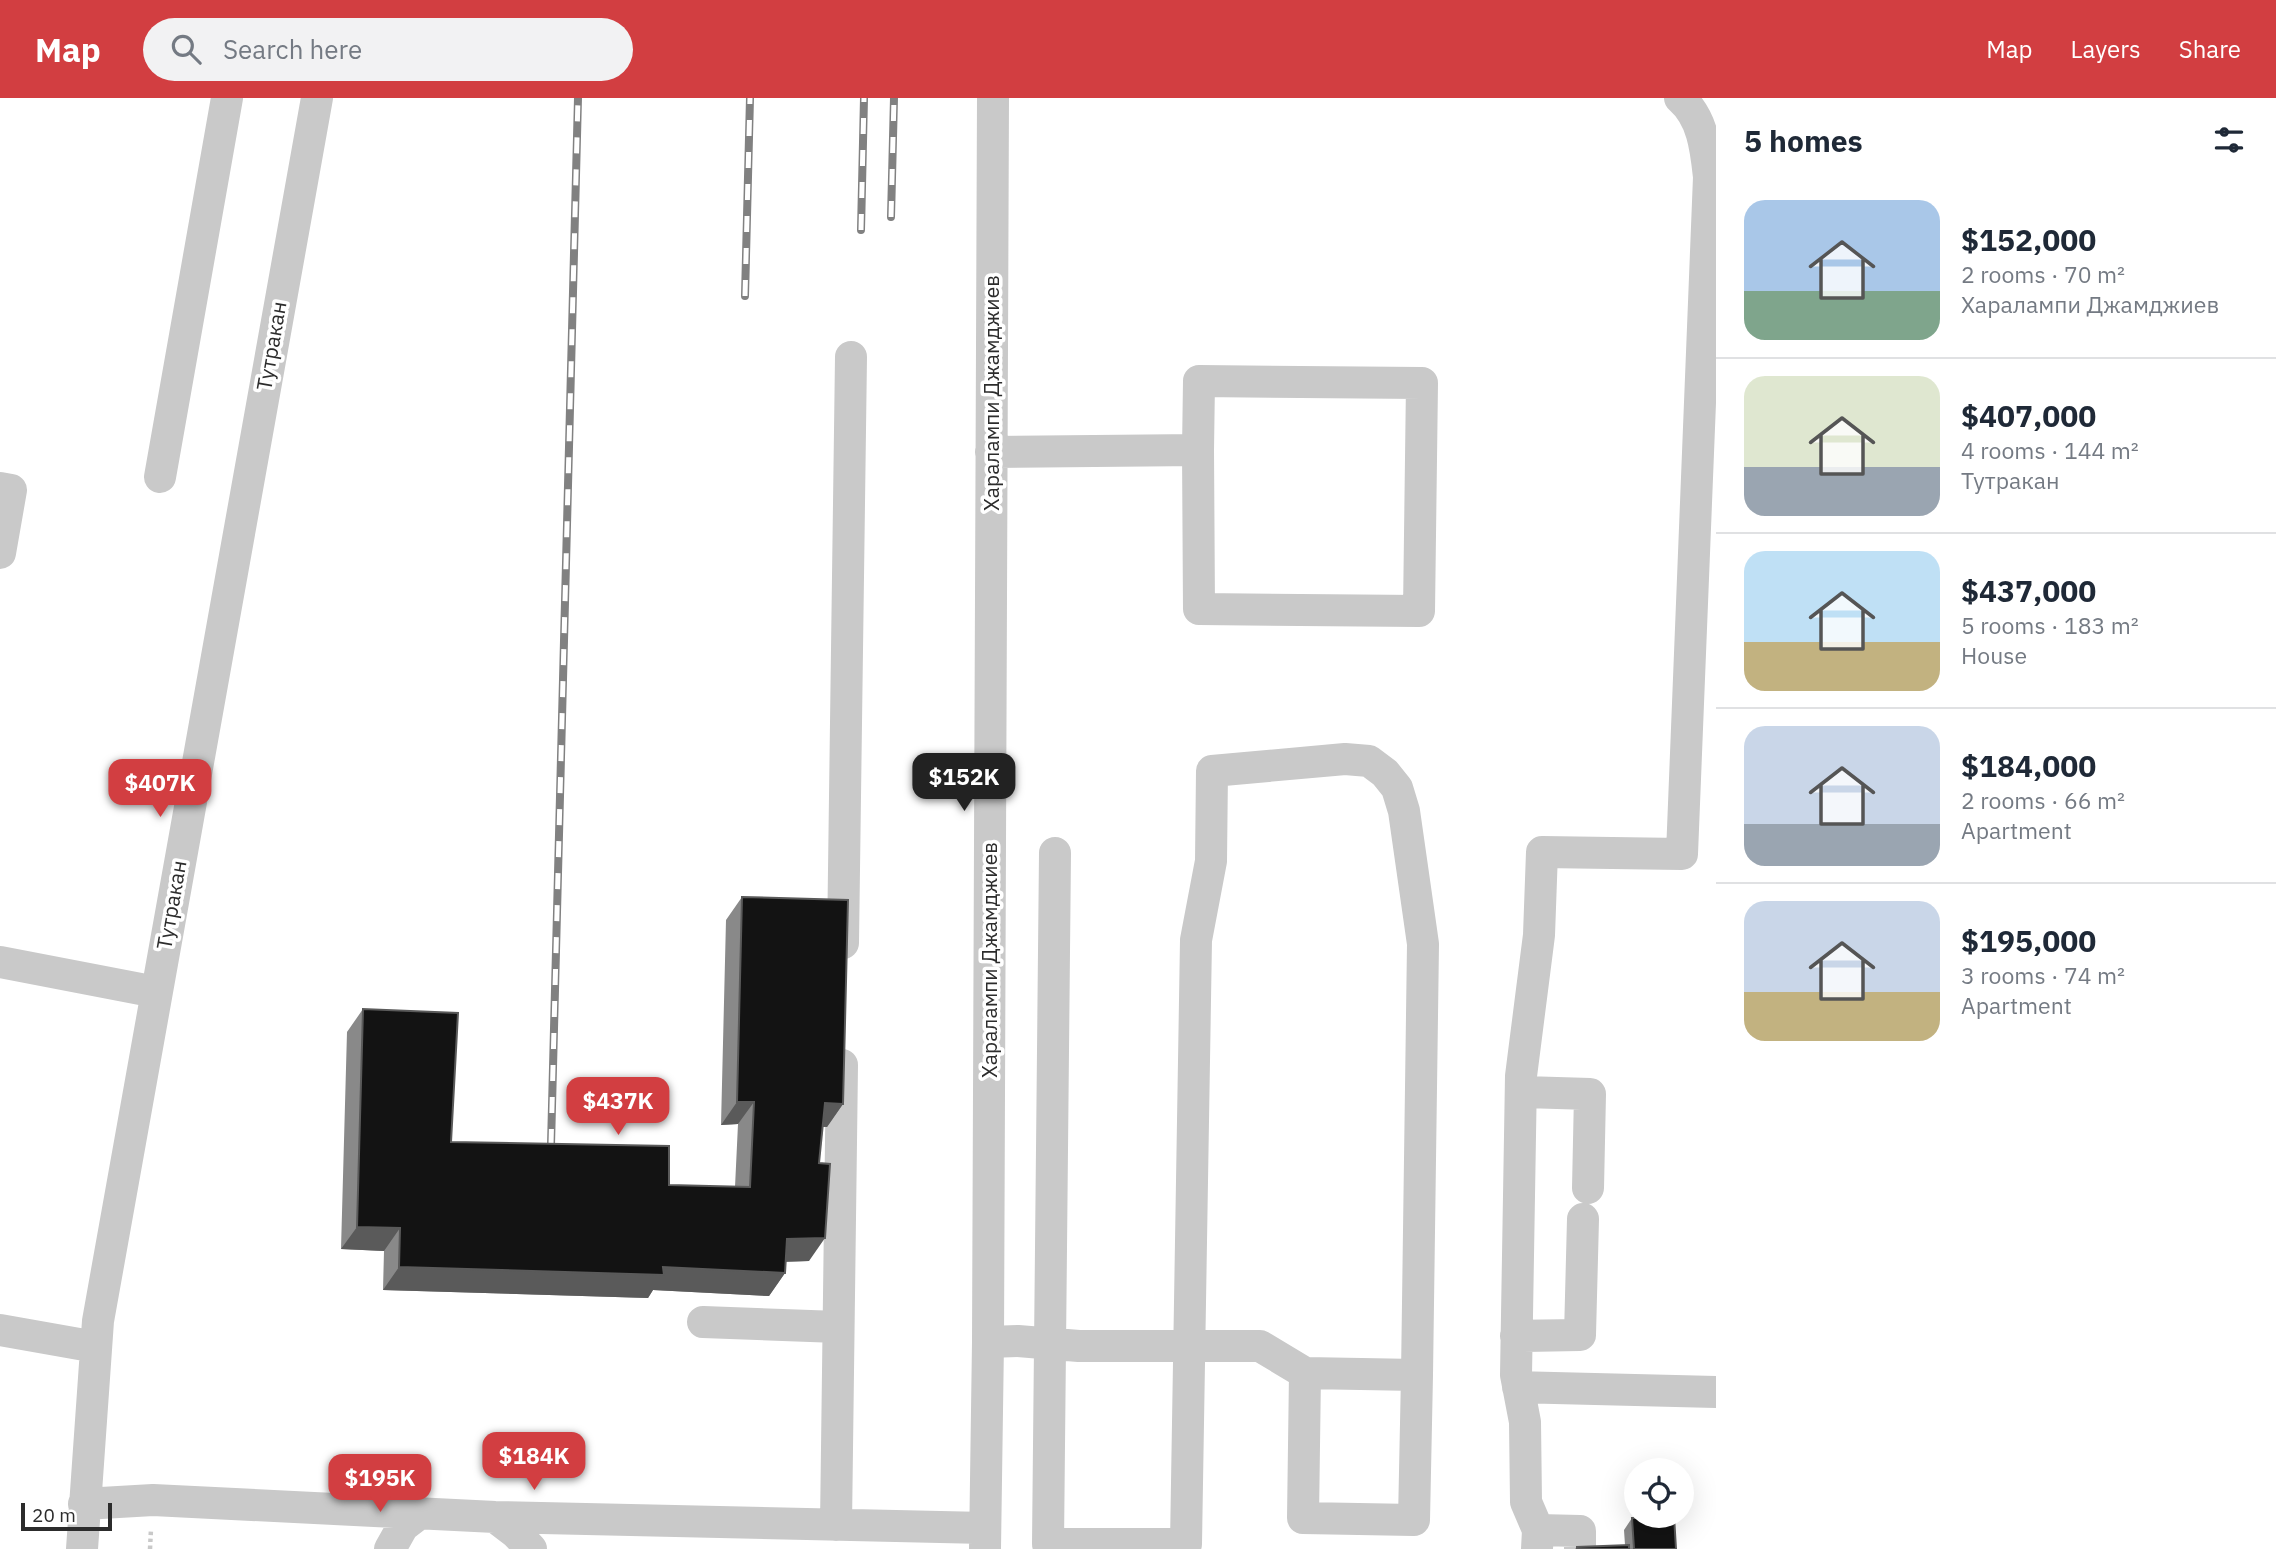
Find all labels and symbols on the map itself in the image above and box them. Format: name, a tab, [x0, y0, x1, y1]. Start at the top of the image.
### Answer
street label: Харалампи Джамджиев	[977, 275, 1005, 511]
street label: Тутракан	[249, 299, 293, 393]
pin: $152K	[915, 754, 1013, 813]
pin: $407K	[111, 760, 209, 819]
street label: Харалампи Джамджиев	[975, 842, 1003, 1078]
street label: Тутракан	[149, 858, 193, 952]
pin: $437K	[569, 1077, 667, 1137]
pin: $184K	[485, 1432, 583, 1492]
pin: $195K	[331, 1454, 429, 1514]
scale bar	[21, 1500, 112, 1532]

